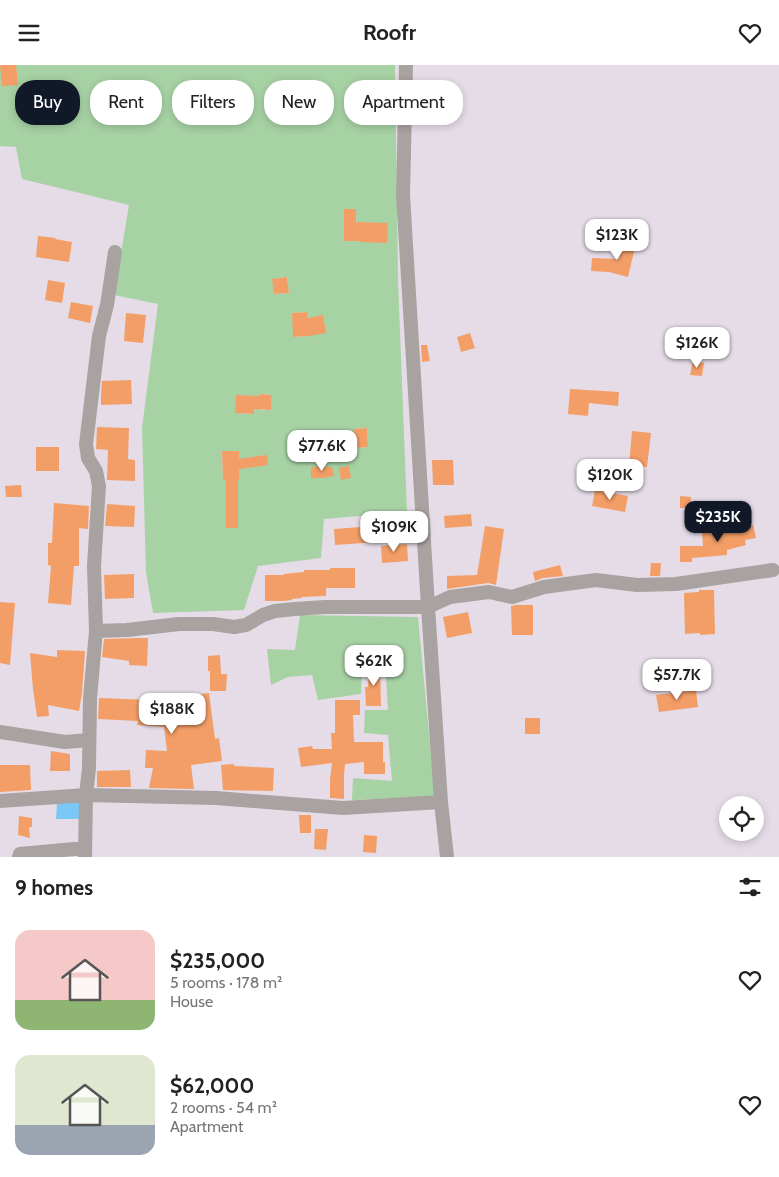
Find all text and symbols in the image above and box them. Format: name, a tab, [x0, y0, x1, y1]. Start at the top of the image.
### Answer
icon: menu	[15, 19, 43, 47]
text: Roofr	[363, 19, 416, 46]
icon: heart	[736, 19, 764, 47]
chip: Buy	[15, 80, 80, 125]
chip: Rent	[90, 80, 162, 125]
chip: Filters	[172, 80, 254, 125]
chip: New	[264, 80, 334, 125]
chip: Apartment	[344, 80, 463, 125]
pin: $123K	[582, 219, 652, 261]
text: $123K	[596, 225, 638, 244]
pin: $126K	[662, 327, 732, 369]
text: $126K	[676, 333, 718, 352]
pin: $77.6K	[281, 429, 363, 472]
text: $77.6K	[298, 436, 346, 455]
pin: $120K	[575, 459, 645, 501]
text: $120K	[588, 465, 632, 484]
pin: $235K	[683, 501, 753, 543]
text: $235K	[696, 507, 741, 526]
pin: $109K	[359, 511, 429, 553]
text: $109K	[371, 517, 417, 536]
pin: $62K	[344, 645, 404, 687]
text: $62K	[356, 651, 392, 670]
pin: $57.7K	[636, 659, 718, 701]
text: $57.7K	[653, 665, 701, 684]
pin: $188K	[137, 693, 207, 735]
text: $188K	[150, 699, 194, 718]
map controls	[719, 796, 764, 841]
button: locate	[719, 796, 764, 841]
icon: filters	[736, 873, 764, 901]
text: 9 homes	[15, 875, 93, 900]
text: $235,000	[170, 948, 265, 973]
icon: home	[55, 950, 115, 1010]
icon: heart	[736, 966, 764, 994]
text: 5 rooms · 178 m²	[170, 973, 282, 992]
text: House	[170, 992, 213, 1011]
text: $62,000	[170, 1073, 254, 1098]
icon: home	[55, 1075, 115, 1135]
icon: heart	[736, 1091, 764, 1119]
text: 2 rooms · 54 m²	[170, 1098, 277, 1117]
text: Apartment	[170, 1117, 243, 1136]

